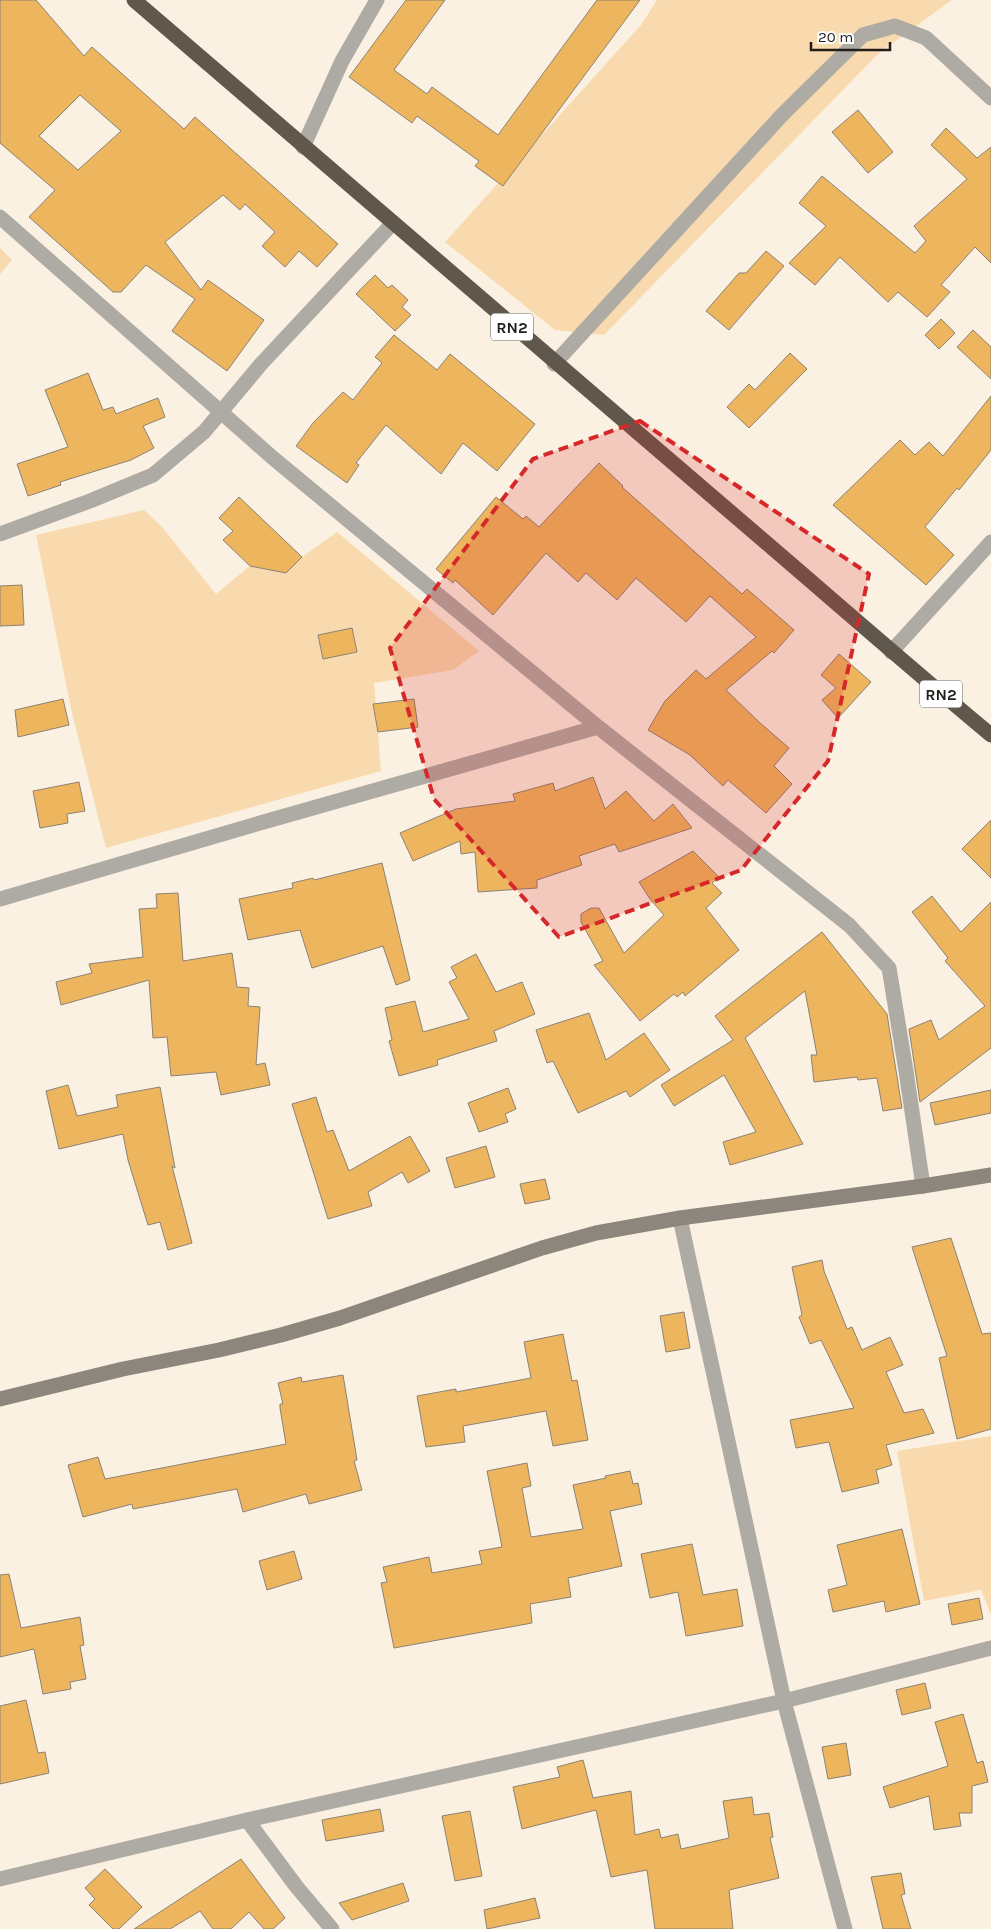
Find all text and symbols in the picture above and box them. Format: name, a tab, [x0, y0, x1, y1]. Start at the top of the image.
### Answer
scale bar	[811, 20, 890, 52]
text: 20 m	[818, 28, 853, 46]
road number: RN2	[491, 314, 533, 341]
road number: RN2	[920, 681, 962, 708]

